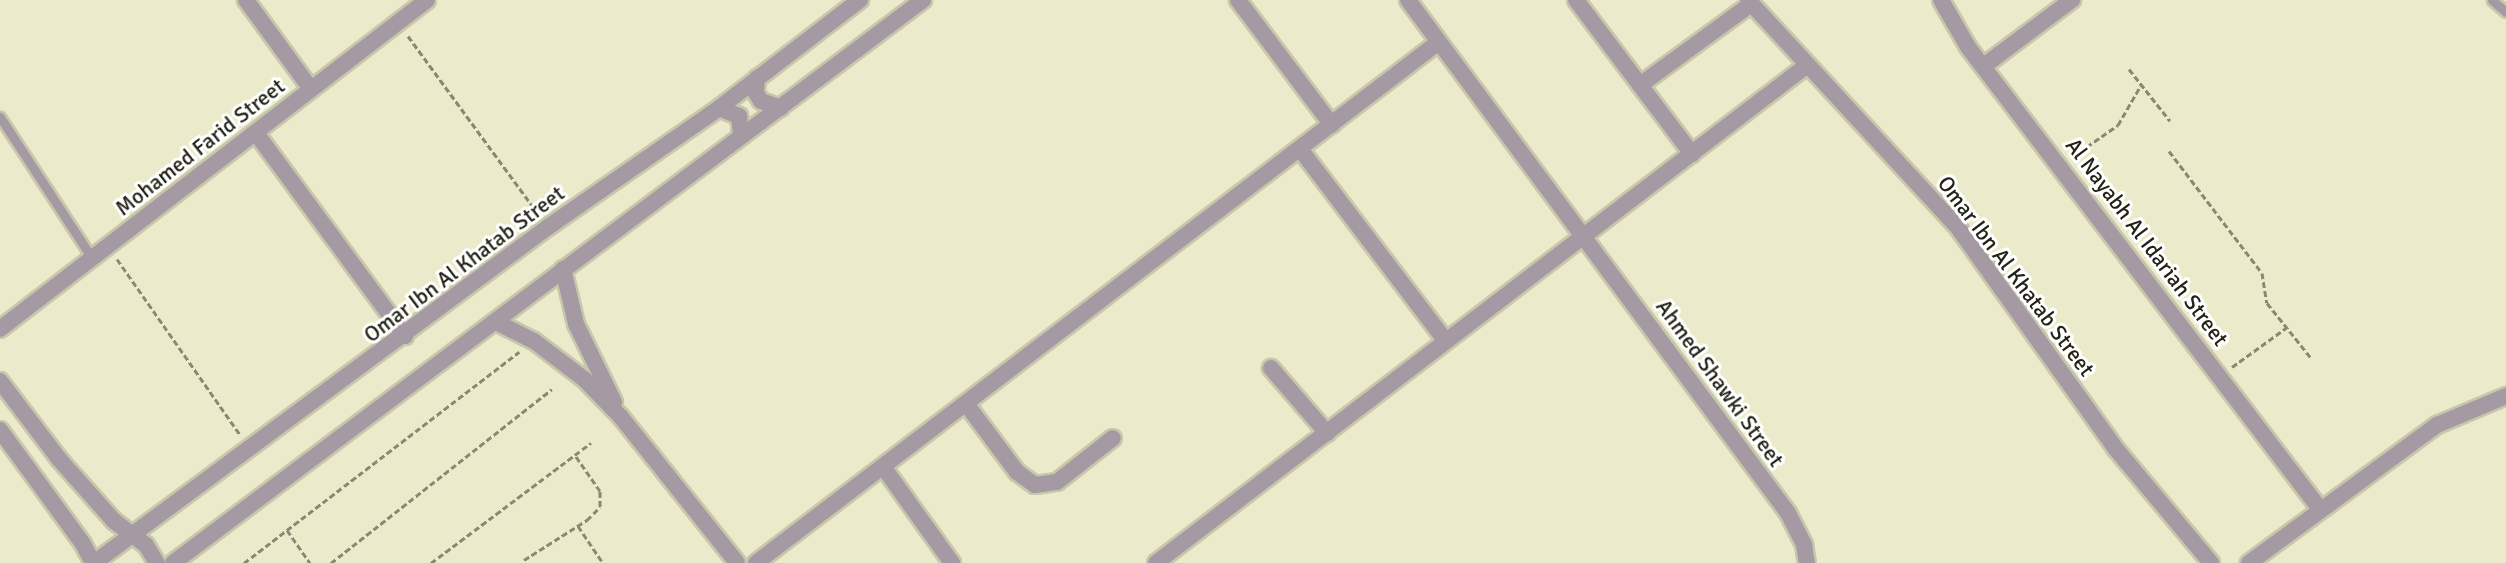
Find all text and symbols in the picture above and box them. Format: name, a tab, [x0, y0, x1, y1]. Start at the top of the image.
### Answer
street label: Mohamed Farid Street	[110, 73, 290, 221]
street label: Al Nayabh Al Idariah Street	[2060, 133, 2234, 351]
street label: Omar Ibn Al Khatab Street	[1932, 171, 2100, 381]
street label: Omar Ibn Al Khatab Street	[359, 180, 569, 348]
street label: Ahmed Shawki Street	[1650, 294, 1790, 472]

